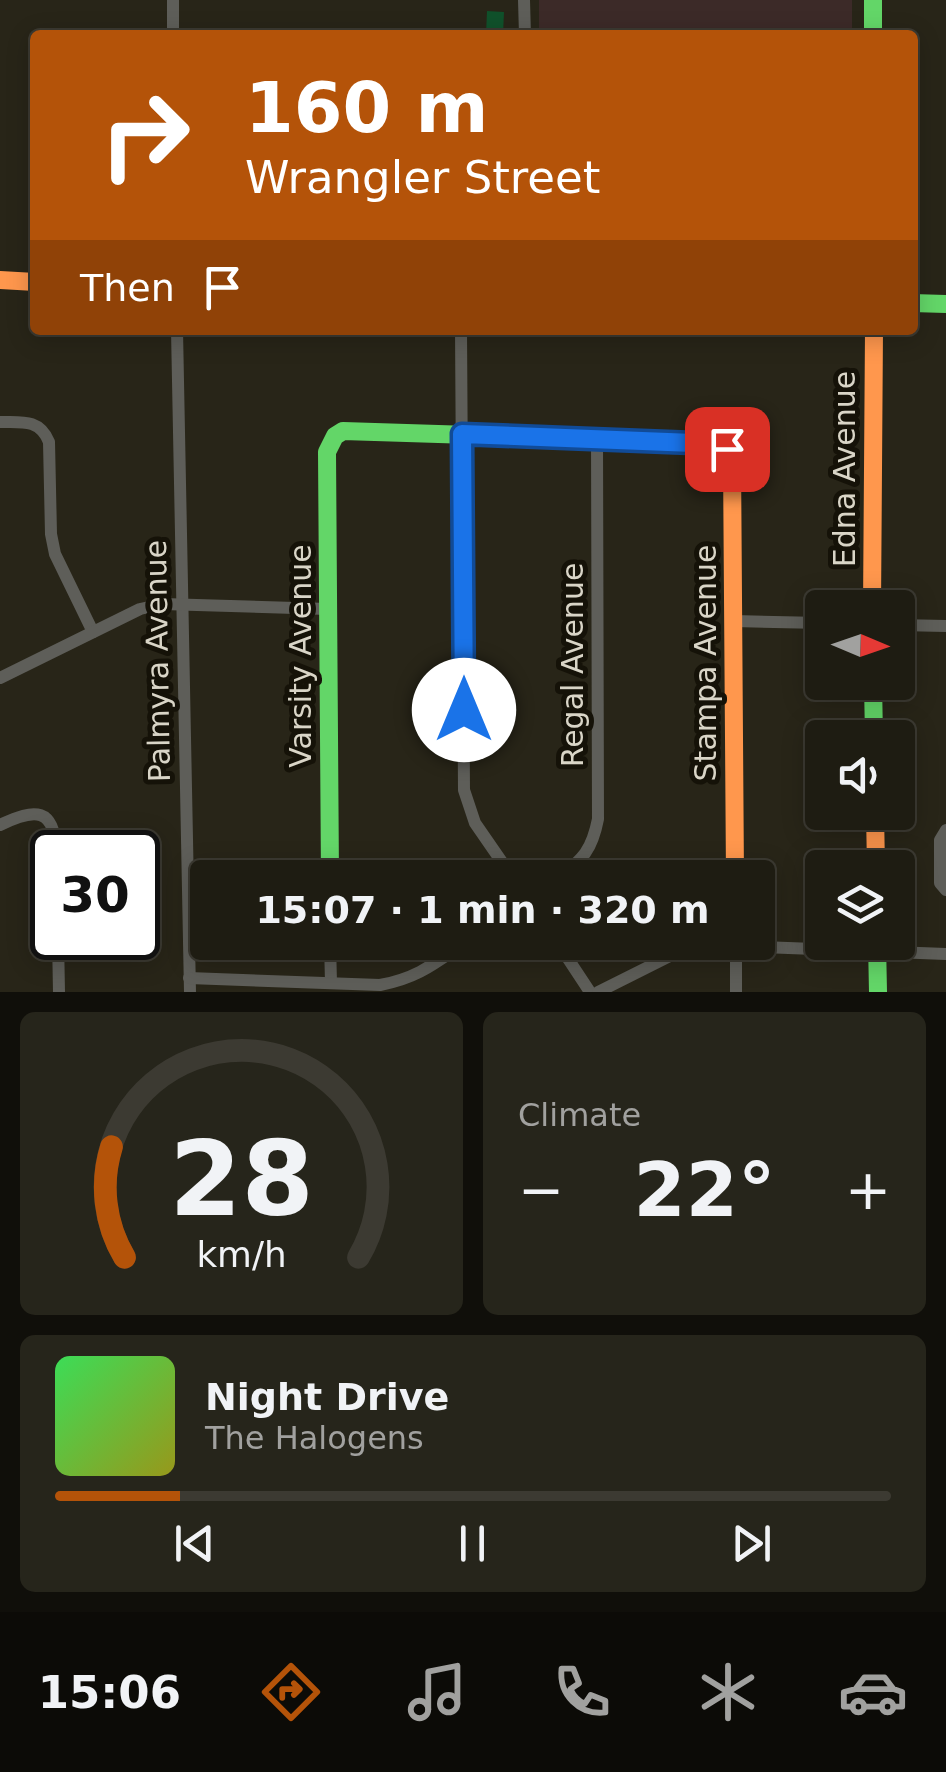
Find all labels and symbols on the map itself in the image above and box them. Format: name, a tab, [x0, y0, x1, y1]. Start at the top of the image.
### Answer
street label: Edna Avenue	[827, 371, 862, 567]
pin	[685, 407, 770, 492]
street label: Palmyra Avenue	[138, 540, 177, 782]
street label: Varsity Avenue	[283, 544, 318, 768]
street label: Stampa Avenue	[688, 545, 723, 781]
street label: Regal Avenue	[555, 563, 590, 767]
north arrow	[805, 590, 915, 700]
position arrow	[412, 658, 516, 762]
speed limit sign: 30	[30, 830, 160, 960]

